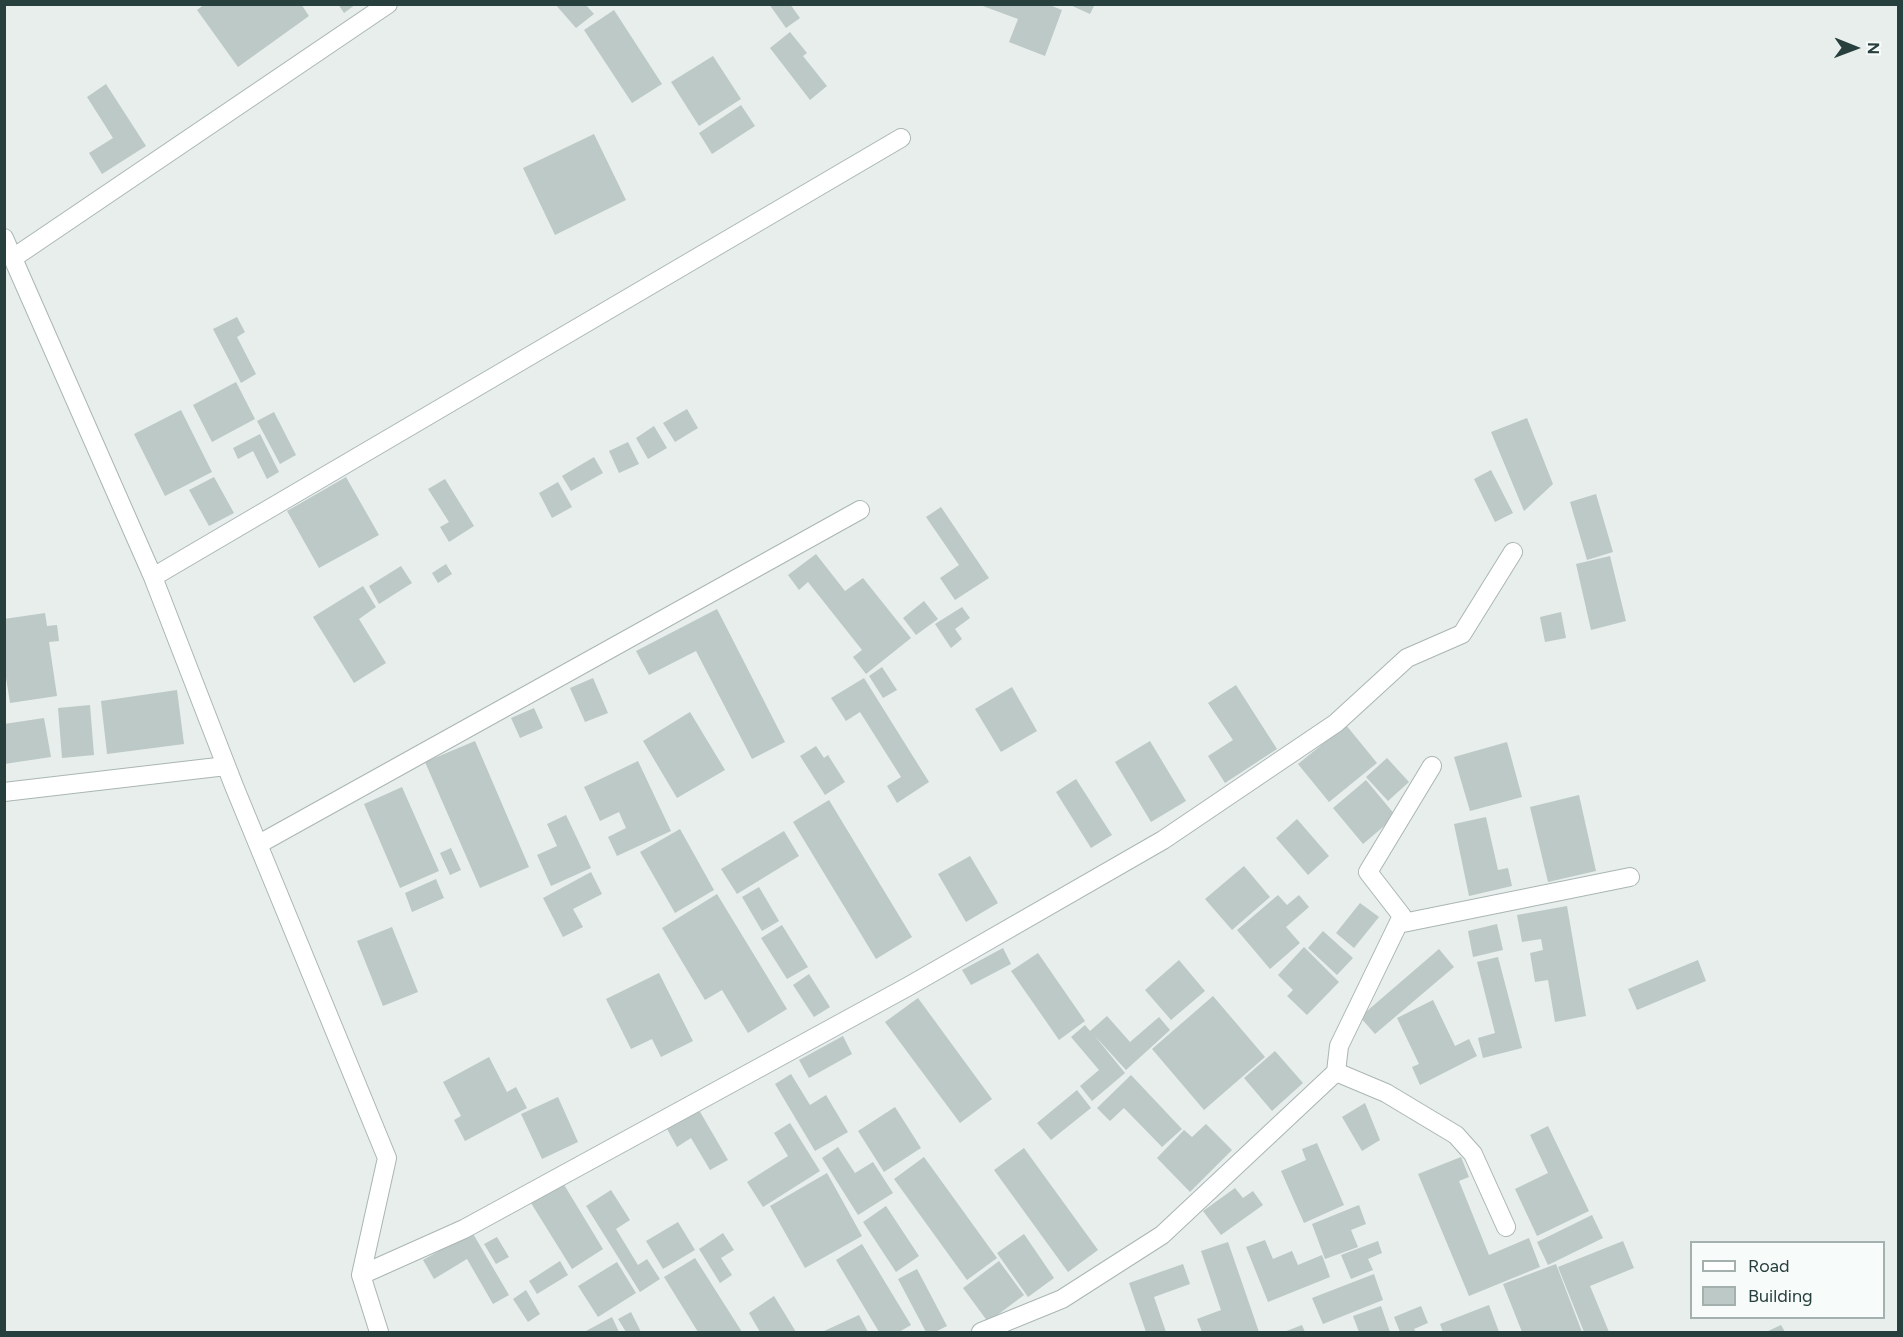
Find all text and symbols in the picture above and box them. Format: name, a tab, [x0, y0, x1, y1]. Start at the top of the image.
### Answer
north arrow	[1825, 18, 1885, 78]
text: N	[1864, 42, 1883, 55]
legend	[1690, 1241, 1885, 1319]
text: Road	[1748, 1255, 1789, 1277]
text: Building	[1748, 1285, 1813, 1307]

